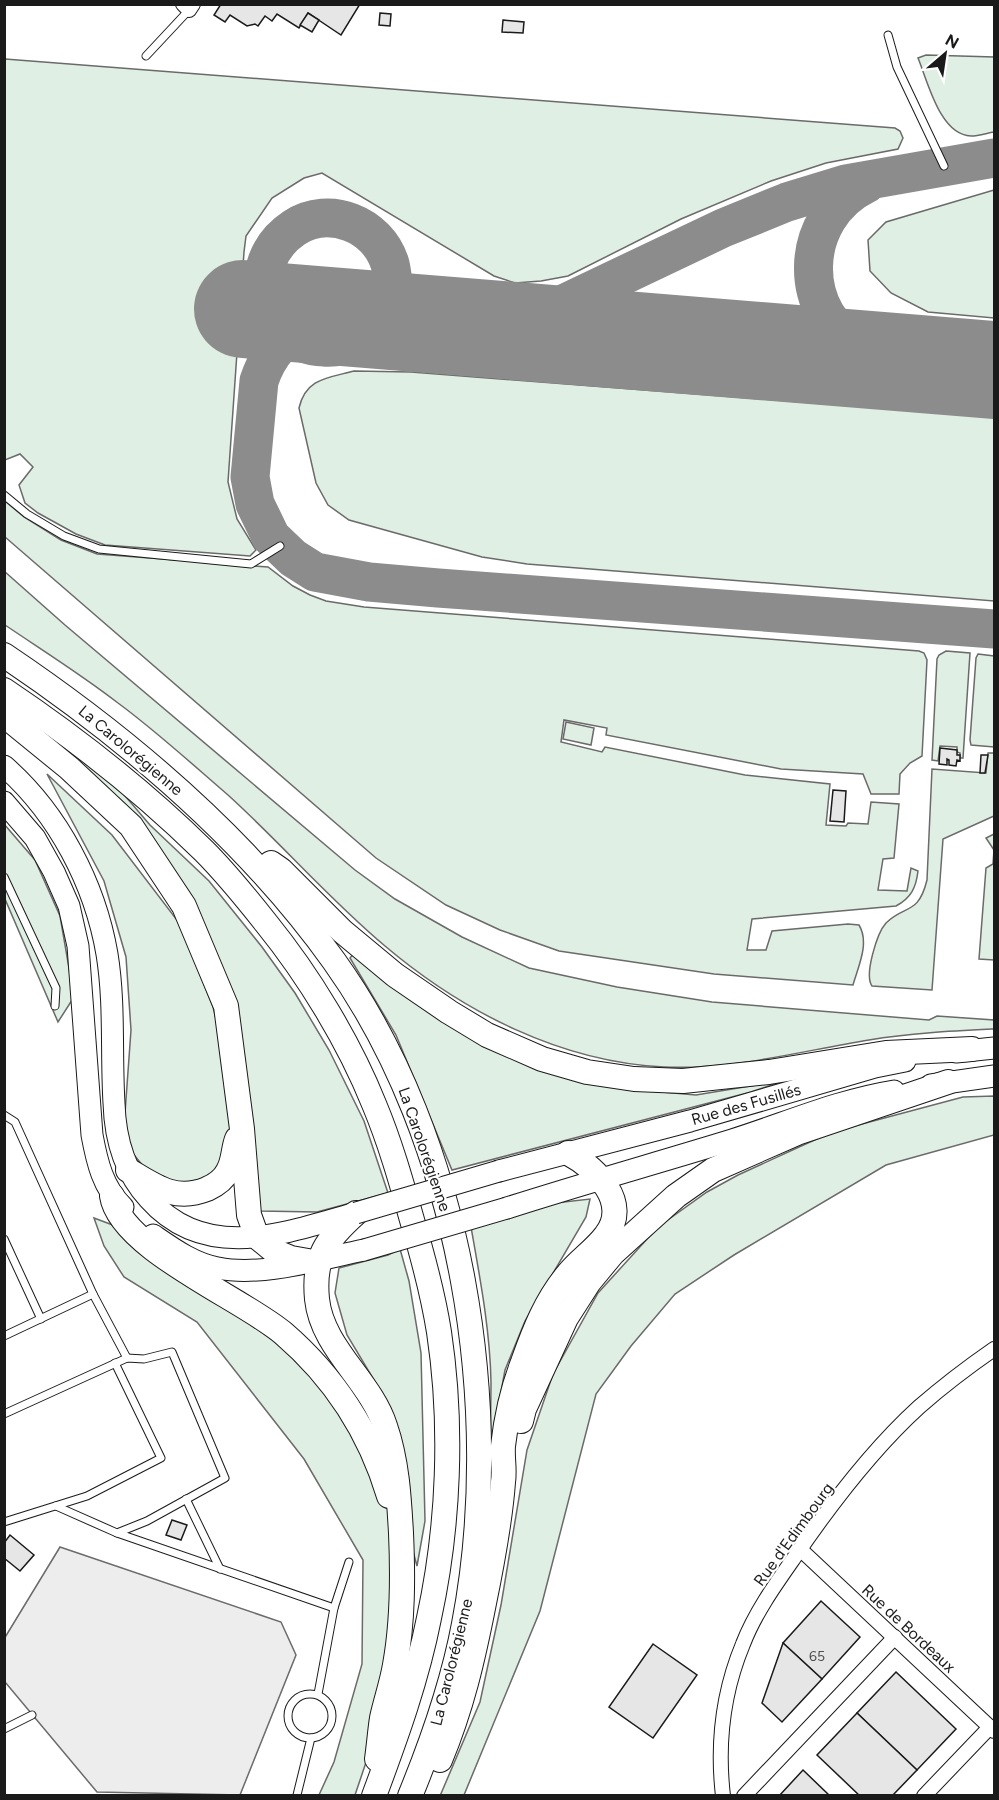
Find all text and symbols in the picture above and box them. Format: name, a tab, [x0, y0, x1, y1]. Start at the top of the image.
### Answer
north arrow	[915, 24, 975, 84]
text: N	[942, 30, 962, 53]
street label: La Carolorégienne	[75, 701, 187, 800]
street label: Rue des Fusillés	[689, 1080, 803, 1129]
street label: La Carolorégienne	[394, 1085, 455, 1214]
street label: Rue d'Edimbourg	[750, 1479, 837, 1590]
street label: Rue de Bordeaux	[858, 1580, 960, 1677]
street label: La Carolorégienne	[427, 1596, 477, 1728]
house number: 65	[809, 1648, 825, 1665]

